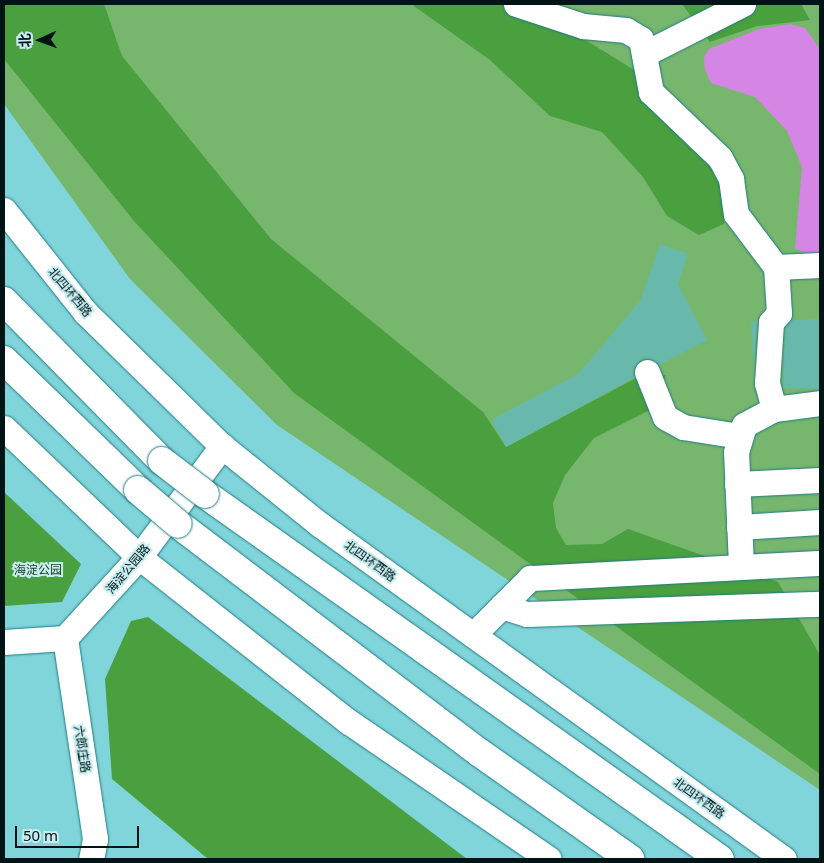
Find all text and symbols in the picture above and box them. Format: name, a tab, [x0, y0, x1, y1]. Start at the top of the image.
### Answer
north arrow	[15, 15, 65, 65]
text: 北	[15, 33, 34, 48]
street label: 北四环西路	[45, 264, 95, 320]
street label: 北四环西路	[341, 538, 399, 584]
street label: 海淀公园路	[103, 541, 153, 597]
park label: 海淀公园	[14, 563, 62, 577]
street label: 六郎庄路	[71, 724, 93, 774]
street label: 北四环西路	[670, 775, 728, 821]
scale bar	[18, 816, 141, 848]
text: 50 m	[23, 825, 58, 845]

